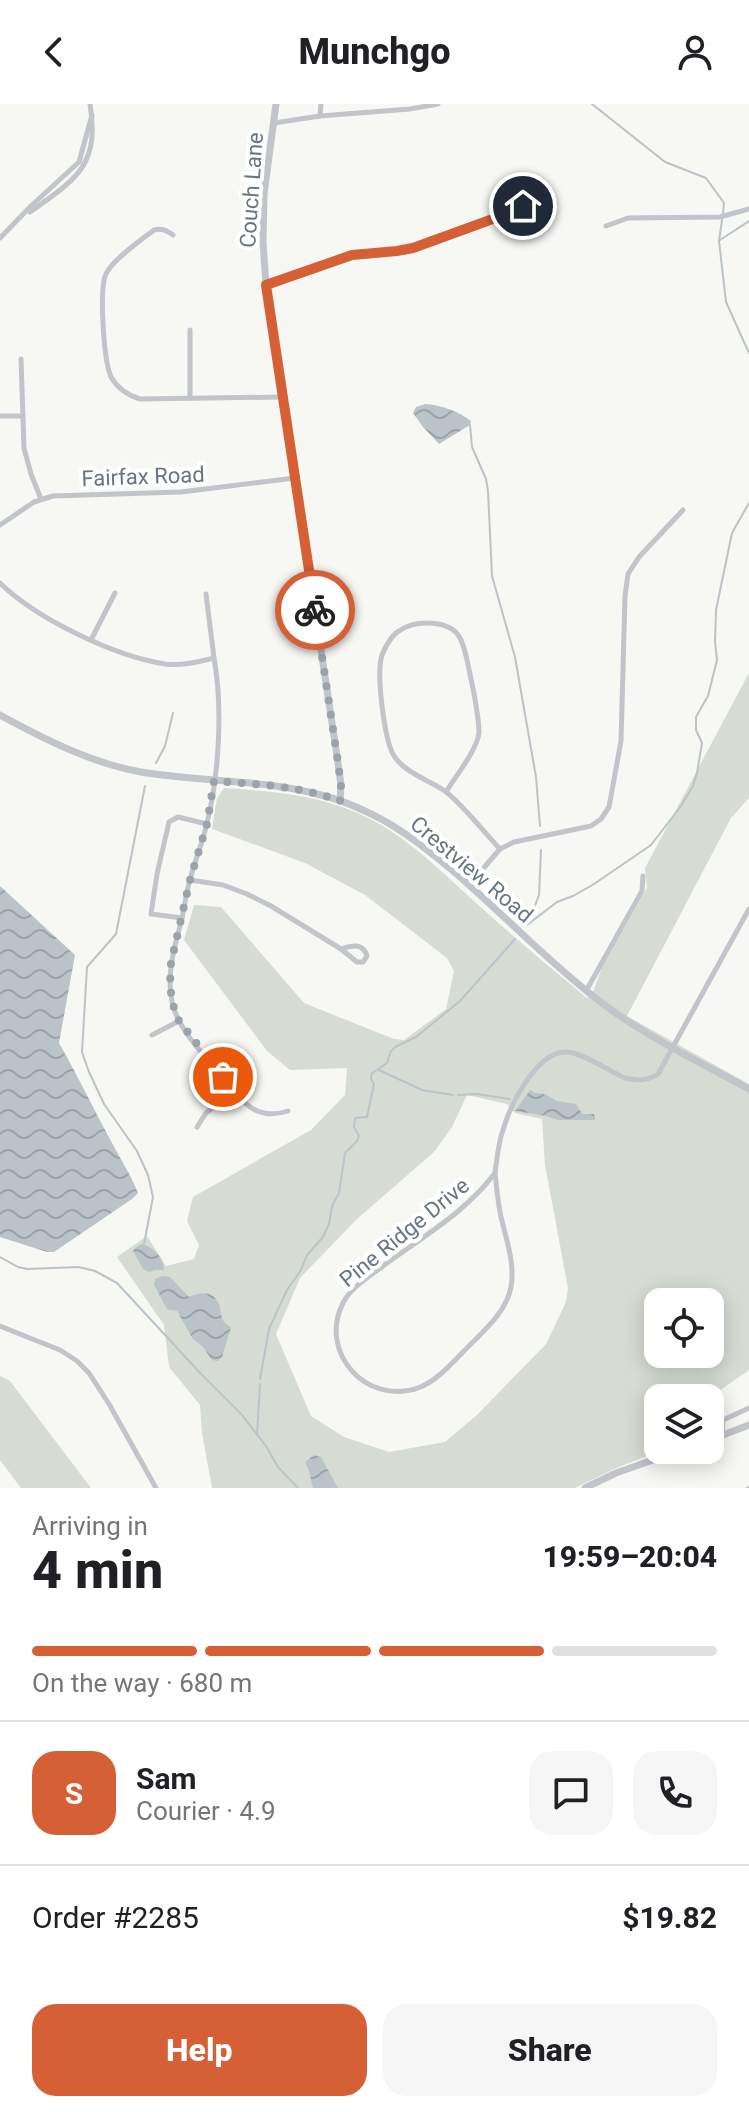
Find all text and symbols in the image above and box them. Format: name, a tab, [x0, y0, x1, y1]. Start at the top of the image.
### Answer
icon: back	[32, 30, 76, 74]
icon: person	[673, 30, 717, 74]
text: Munchgo	[299, 31, 450, 73]
street label: Couch Lane	[235, 131, 268, 249]
pin	[489, 172, 557, 240]
icon: home	[501, 184, 545, 228]
street label: Fairfax Road	[81, 462, 205, 491]
courier	[275, 570, 355, 650]
icon: bike	[293, 588, 337, 632]
street label: Crestview Road	[405, 811, 538, 928]
pin	[189, 1043, 257, 1111]
icon: bag	[201, 1055, 245, 1099]
street label: Pine Ridge Drive	[335, 1173, 474, 1292]
map controls	[644, 1288, 724, 1464]
button: locate	[644, 1288, 724, 1368]
button: layers	[644, 1384, 724, 1464]
text: Arriving in	[32, 1511, 148, 1541]
text: 19:59–20:04	[542, 1539, 717, 1574]
text: 4 min	[32, 1540, 163, 1601]
text: On the way · 680 m	[32, 1668, 252, 1698]
button: chat	[529, 1751, 613, 1835]
button: phone	[633, 1751, 717, 1835]
text: Sam	[136, 1761, 197, 1796]
text: S	[65, 1776, 83, 1811]
text: Courier · 4.9	[136, 1796, 276, 1826]
text: Order #2285	[32, 1900, 199, 1935]
text: $19.82	[622, 1900, 717, 1935]
button: Help	[32, 2004, 367, 2096]
button: Share	[383, 2004, 717, 2096]

